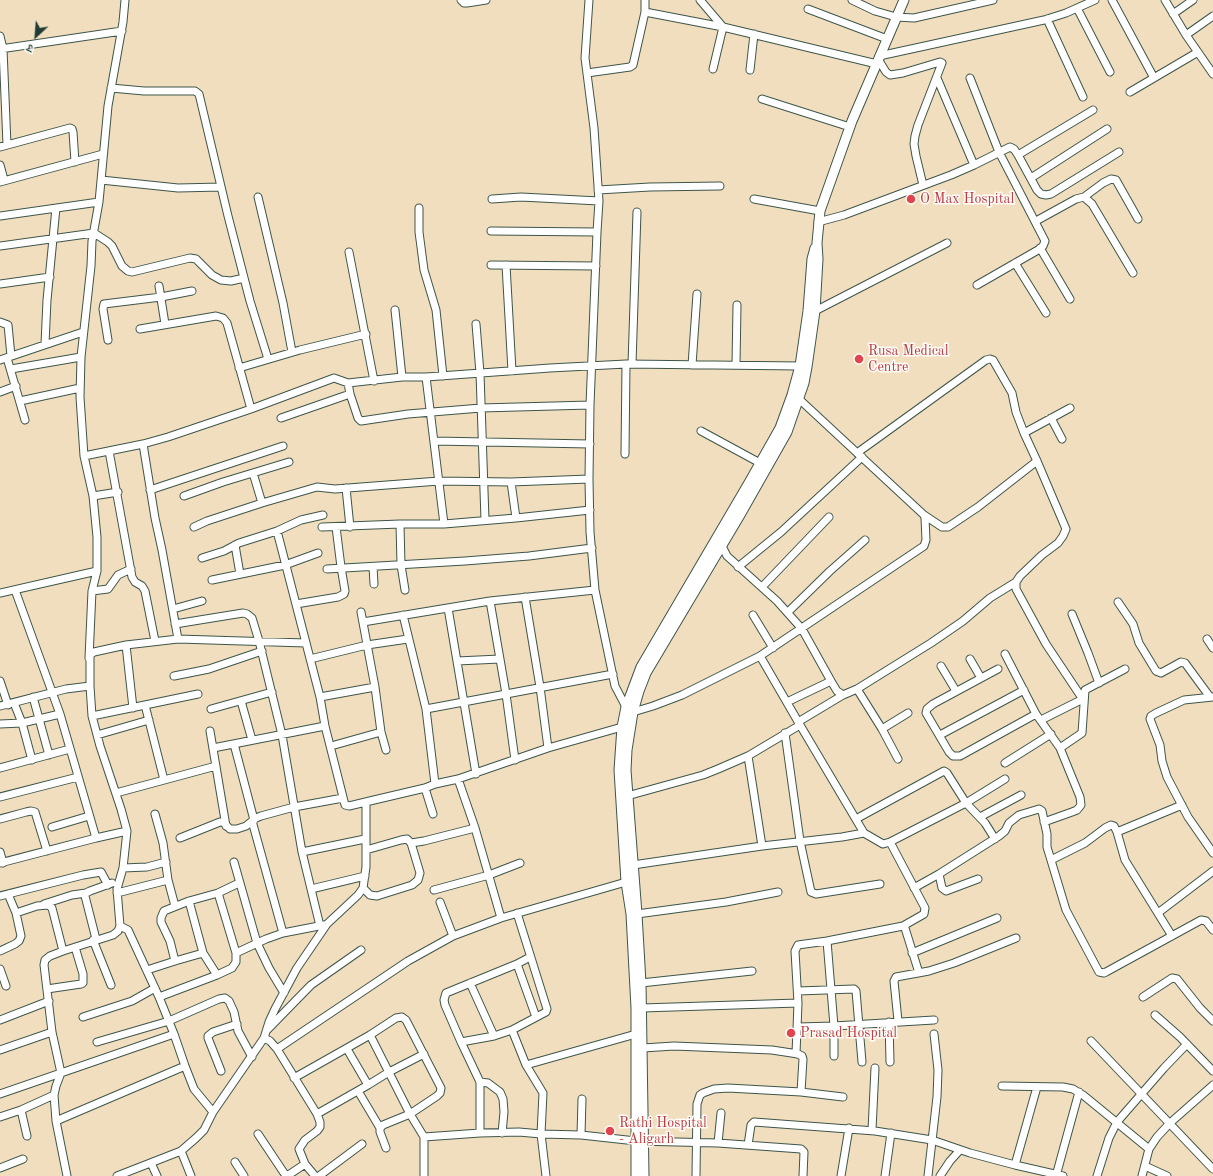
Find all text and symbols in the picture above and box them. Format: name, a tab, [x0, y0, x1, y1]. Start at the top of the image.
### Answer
north arrow	[16, 16, 56, 56]
text: उ	[26, 41, 35, 53]
place label: O Max Hospital	[920, 191, 1014, 207]
marker: O Max Hospital	[905, 193, 917, 205]
place label: Rusa Medical Centre	[868, 343, 948, 376]
marker: Rusa Medical Centre	[853, 353, 865, 365]
place label: Prasad Hospital	[800, 1025, 897, 1041]
marker: Prasad Hospital	[785, 1027, 797, 1039]
place label: Rathi Hospital - Aligarh	[619, 1115, 707, 1148]
marker: Rathi Hospital - Aligarh	[604, 1125, 616, 1137]

